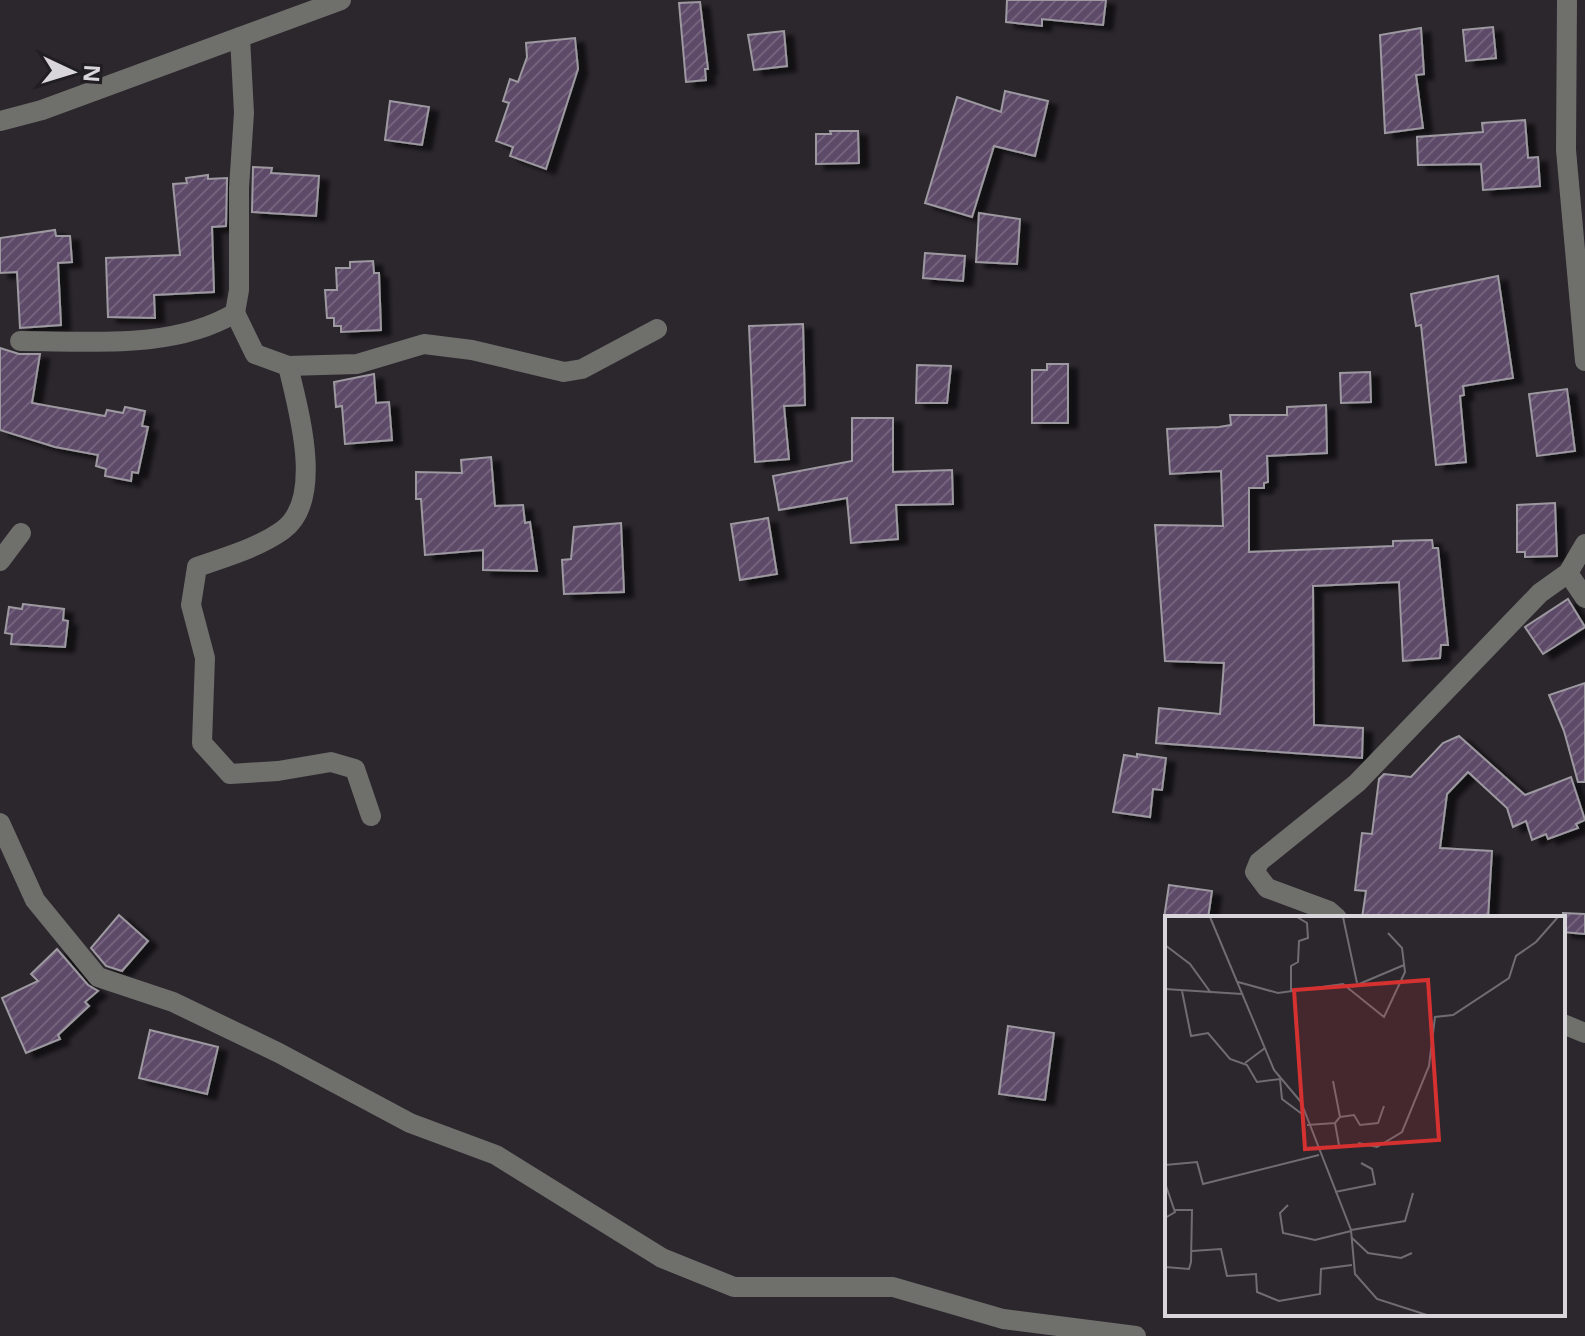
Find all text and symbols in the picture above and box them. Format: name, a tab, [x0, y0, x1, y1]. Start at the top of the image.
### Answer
north arrow	[32, 32, 112, 112]
text: N	[77, 63, 109, 83]
inset map	[1165, 916, 1565, 1316]

